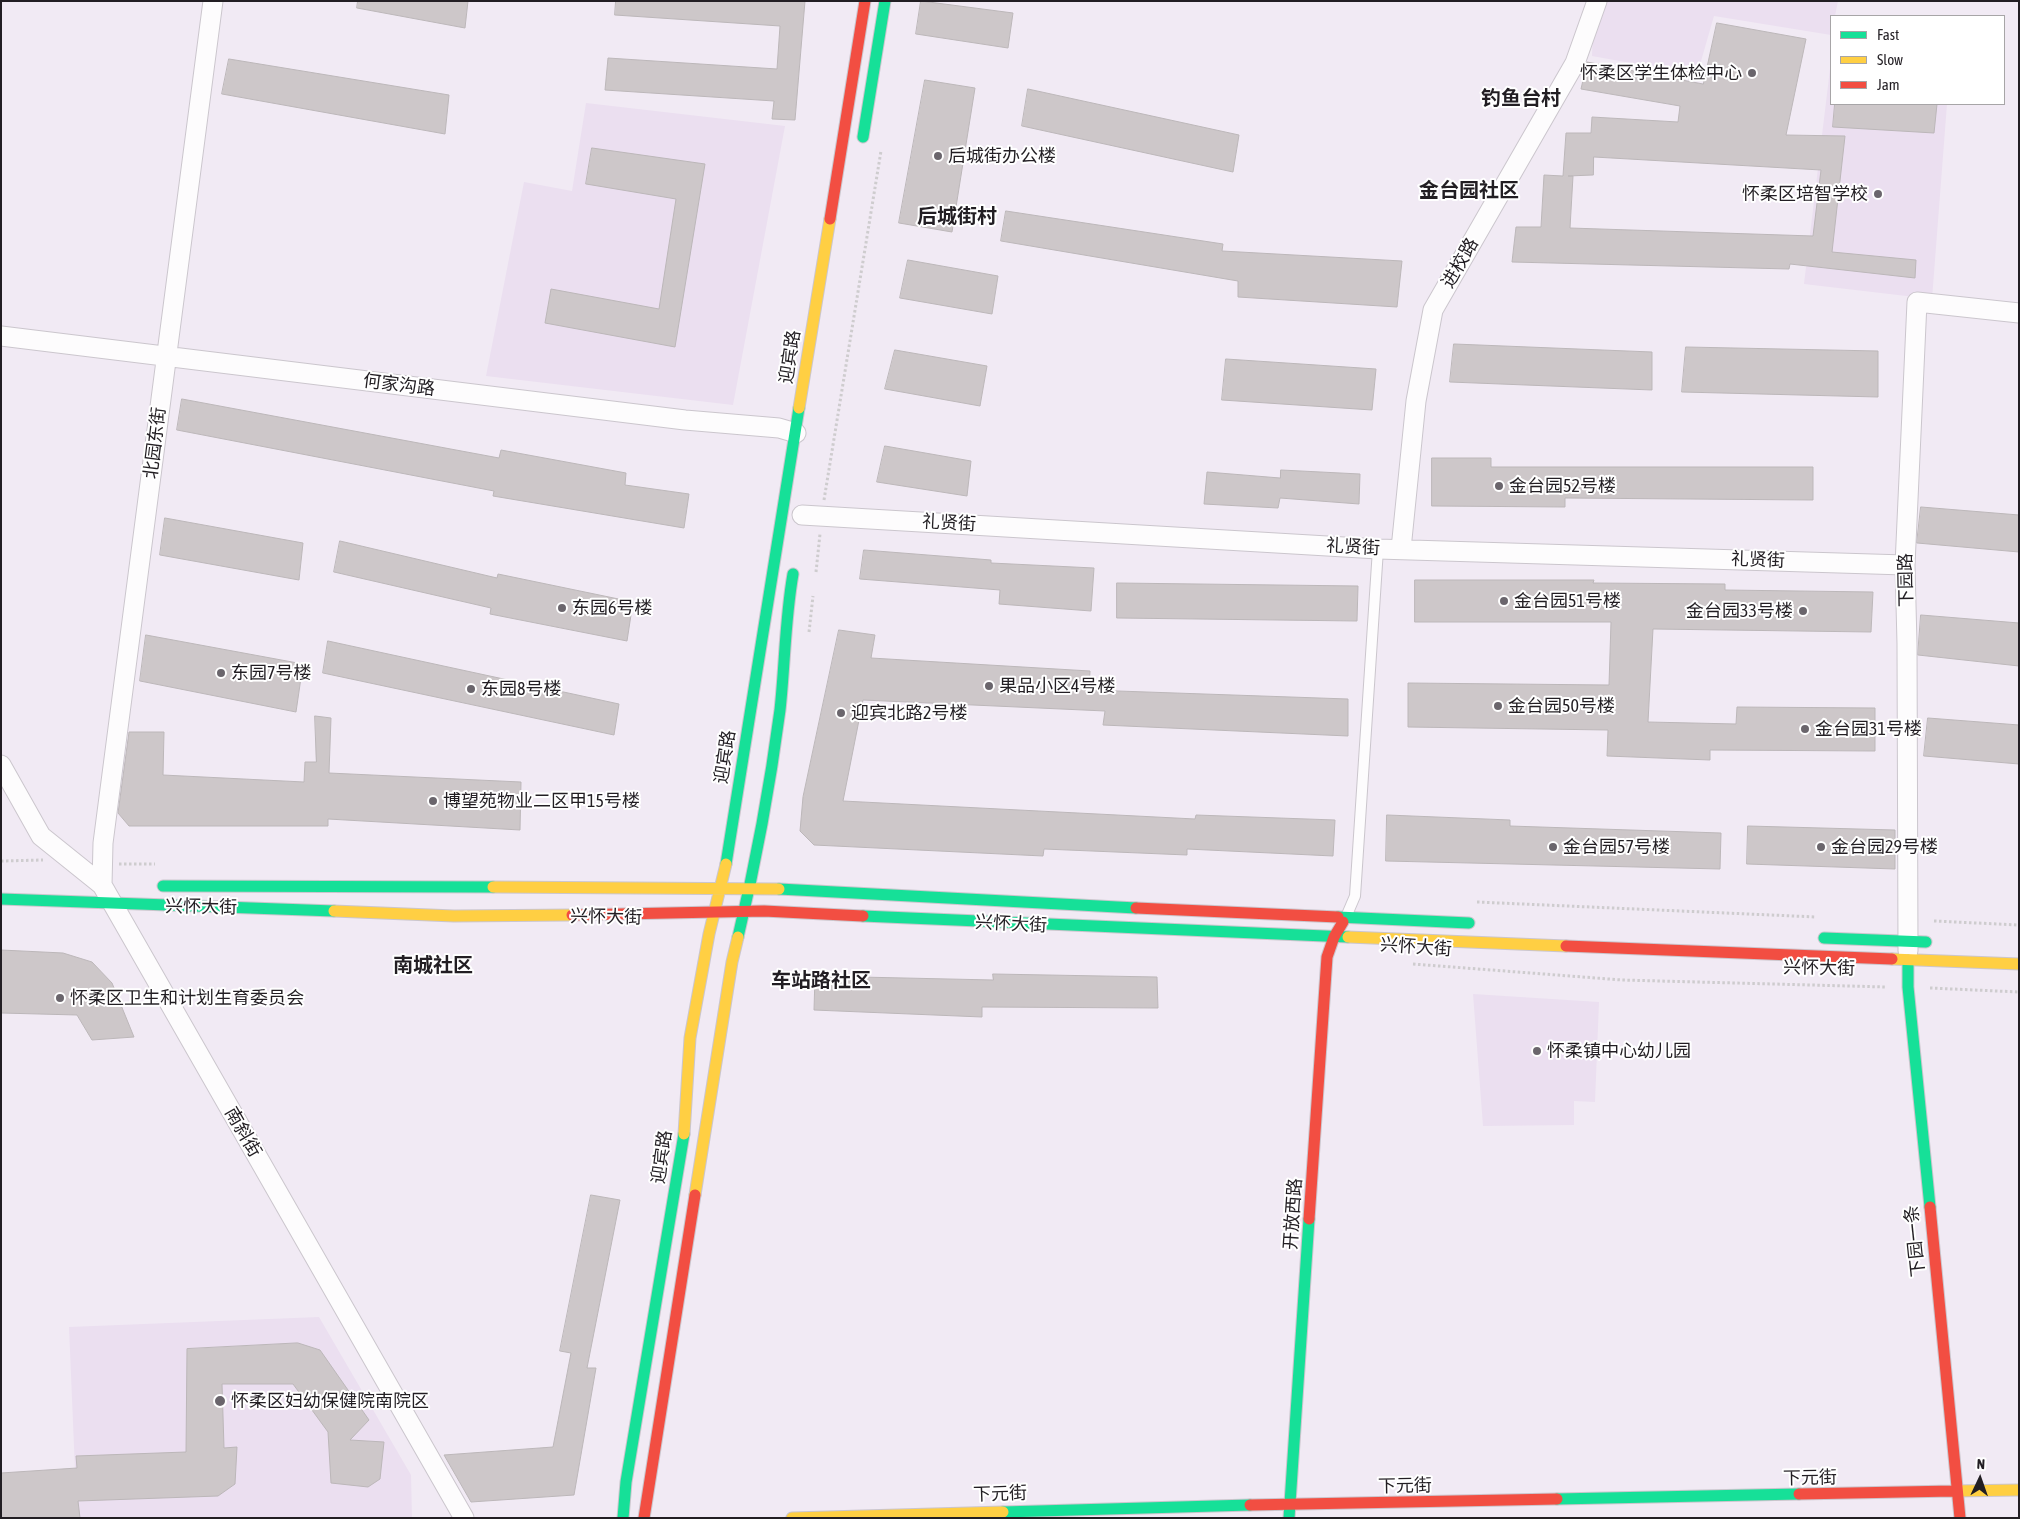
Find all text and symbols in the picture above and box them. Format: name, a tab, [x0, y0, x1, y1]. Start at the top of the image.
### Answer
legend	[1830, 15, 2005, 105]
text: Fast	[1877, 26, 1899, 43]
text: Slow	[1877, 51, 1903, 68]
place label: 怀柔区学生体检中心	[1580, 62, 1742, 84]
marker: 怀柔区学生体检中心	[1746, 67, 1758, 79]
text: Jam	[1877, 76, 1900, 93]
district label: 钓鱼台村	[1481, 87, 1561, 111]
place label: 后城街办公楼	[948, 145, 1056, 167]
marker: 后城街办公楼	[932, 150, 944, 162]
district label: 金台园社区	[1419, 179, 1519, 203]
place label: 怀柔区培智学校	[1742, 183, 1868, 205]
marker: 怀柔区培智学校	[1872, 188, 1884, 200]
district label: 后城街村	[917, 205, 997, 229]
street label: 进校路	[1437, 234, 1483, 292]
street label: 迎宾路	[775, 329, 805, 385]
street label: 何家沟路	[362, 370, 436, 400]
street label: 北园东街	[140, 406, 170, 480]
place label: 金台园52号楼	[1509, 475, 1616, 497]
marker: 金台园52号楼	[1493, 480, 1505, 492]
street label: 礼贤街	[921, 511, 977, 535]
street label: 礼贤街	[1325, 535, 1381, 559]
street label: 礼贤街	[1731, 548, 1785, 572]
street label: 下园路	[1895, 553, 1917, 607]
place label: 金台园51号楼	[1514, 590, 1621, 612]
marker: 金台园51号楼	[1498, 595, 1510, 607]
place label: 东园6号楼	[572, 597, 652, 619]
place label: 金台园33号楼	[1686, 600, 1793, 622]
marker: 东园6号楼	[556, 602, 568, 614]
marker: 金台园33号楼	[1797, 605, 1809, 617]
place label: 东园7号楼	[231, 662, 311, 684]
marker: 东园7号楼	[215, 667, 227, 679]
place label: 果品小区4号楼	[999, 675, 1115, 697]
place label: 东园8号楼	[481, 678, 561, 700]
marker: 果品小区4号楼	[983, 680, 995, 692]
marker: 东园8号楼	[465, 683, 477, 695]
place label: 金台园50号楼	[1508, 695, 1615, 717]
marker: 金台园50号楼	[1492, 700, 1504, 712]
place label: 迎宾北路2号楼	[851, 702, 967, 724]
marker: 迎宾北路2号楼	[835, 707, 847, 719]
place label: 金台园31号楼	[1815, 718, 1922, 740]
marker: 金台园31号楼	[1799, 723, 1811, 735]
street label: 迎宾路	[710, 729, 740, 785]
place label: 博望苑物业二区甲15号楼	[443, 790, 640, 812]
marker: 博望苑物业二区甲15号楼	[427, 795, 439, 807]
place label: 金台园57号楼	[1563, 836, 1670, 858]
place label: 金台园29号楼	[1831, 836, 1938, 858]
marker: 金台园57号楼	[1547, 841, 1559, 853]
marker: 金台园29号楼	[1815, 841, 1827, 853]
street label: 兴怀大街	[165, 896, 237, 918]
street label: 兴怀大街	[570, 906, 642, 928]
street label: 兴怀大街	[974, 911, 1048, 937]
street label: 兴怀大街	[1379, 934, 1453, 960]
district label: 南城社区	[393, 954, 473, 978]
street label: 兴怀大街	[1783, 957, 1855, 979]
district label: 车站路社区	[771, 969, 871, 993]
place label: 怀柔区卫生和计划生育委员会	[70, 987, 304, 1009]
marker: 怀柔区卫生和计划生育委员会	[54, 992, 66, 1004]
place label: 怀柔镇中心幼儿园	[1547, 1040, 1691, 1062]
marker: 怀柔镇中心幼儿园	[1531, 1045, 1543, 1057]
street label: 南斜街	[220, 1103, 266, 1161]
street label: 迎宾路	[648, 1129, 676, 1185]
street label: 开放西路	[1280, 1177, 1306, 1251]
street label: 下园一条	[1900, 1204, 1930, 1278]
place label: 怀柔区妇幼保健院南院区	[231, 1390, 429, 1412]
marker: 怀柔区妇幼保健院南院区	[213, 1394, 227, 1408]
north arrow	[1955, 1454, 2005, 1504]
text: N	[1976, 1456, 1985, 1472]
street label: 下元街	[1783, 1467, 1837, 1489]
street label: 下元街	[1378, 1475, 1432, 1497]
street label: 下元街	[973, 1482, 1027, 1506]

